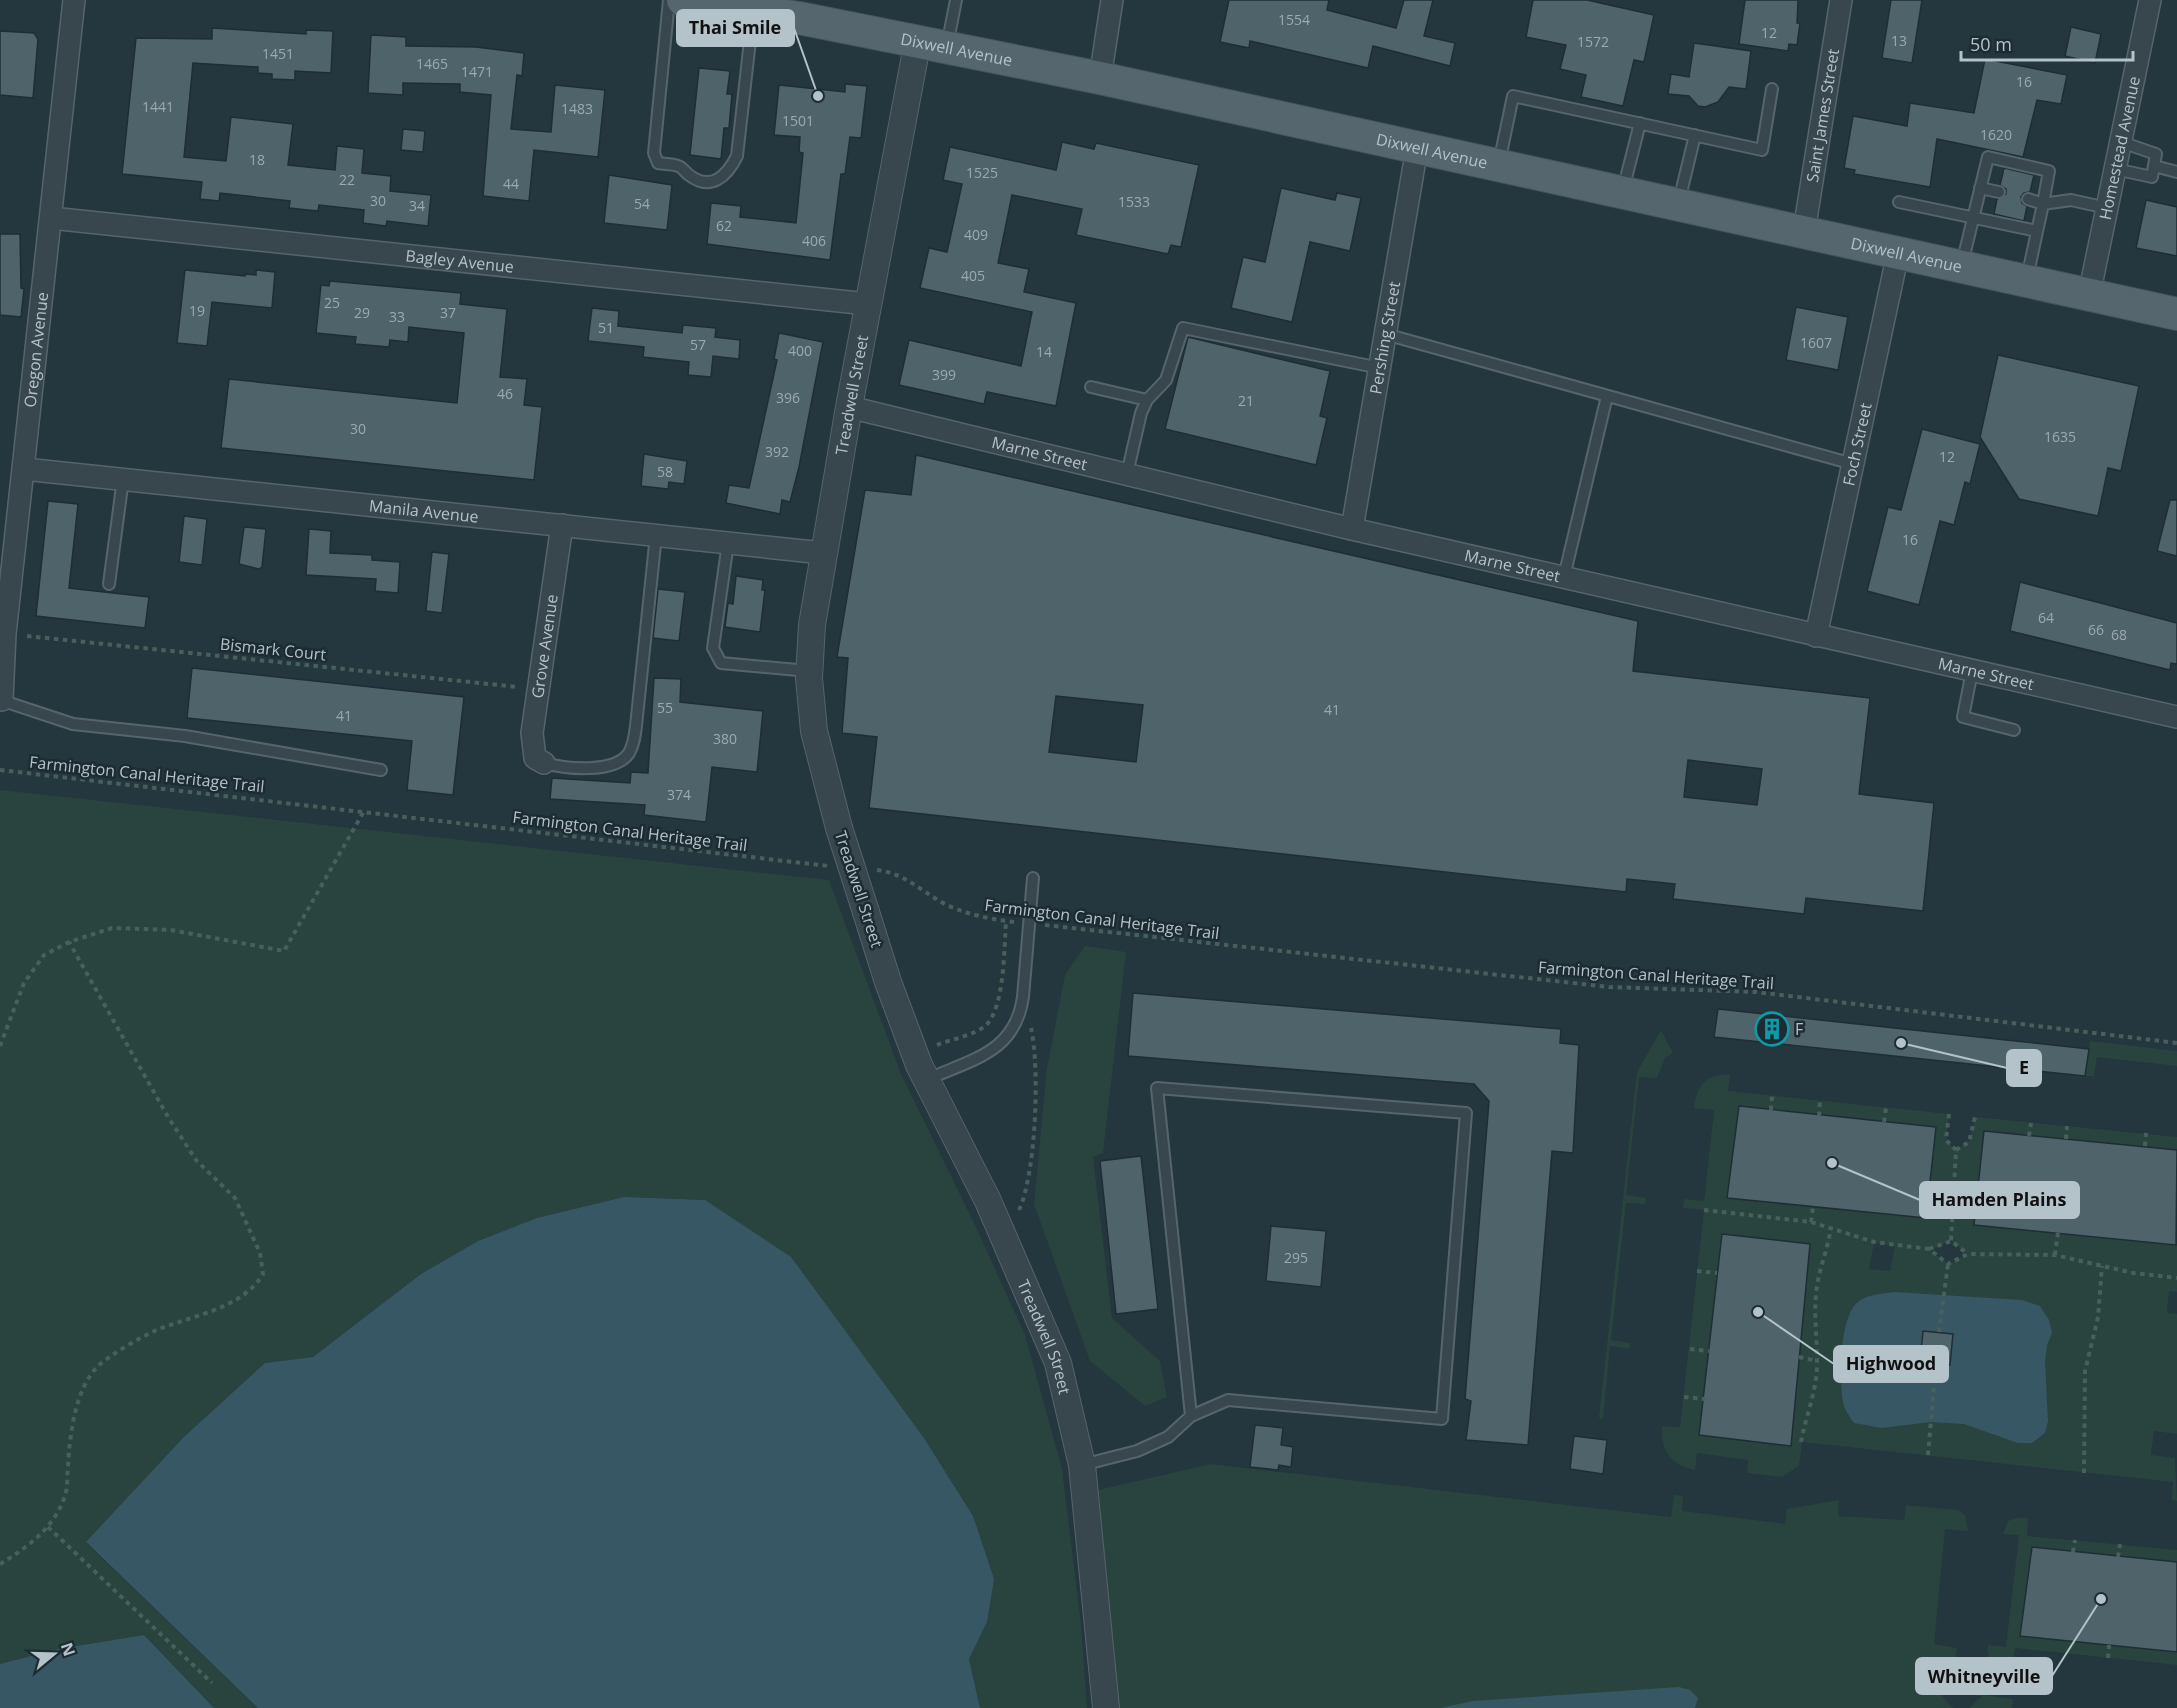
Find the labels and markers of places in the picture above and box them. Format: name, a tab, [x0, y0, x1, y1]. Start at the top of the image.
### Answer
callout: Thai Smile	[677, 10, 794, 46]
building icon: F	[1754, 1011, 1790, 1047]
place label: F	[1795, 1018, 1803, 1040]
callout: E	[2007, 1050, 2041, 1086]
callout: Hamden Plains	[1920, 1182, 2079, 1218]
callout: Highwood	[1834, 1346, 1948, 1382]
callout: Whitneyville	[1916, 1658, 2052, 1694]

